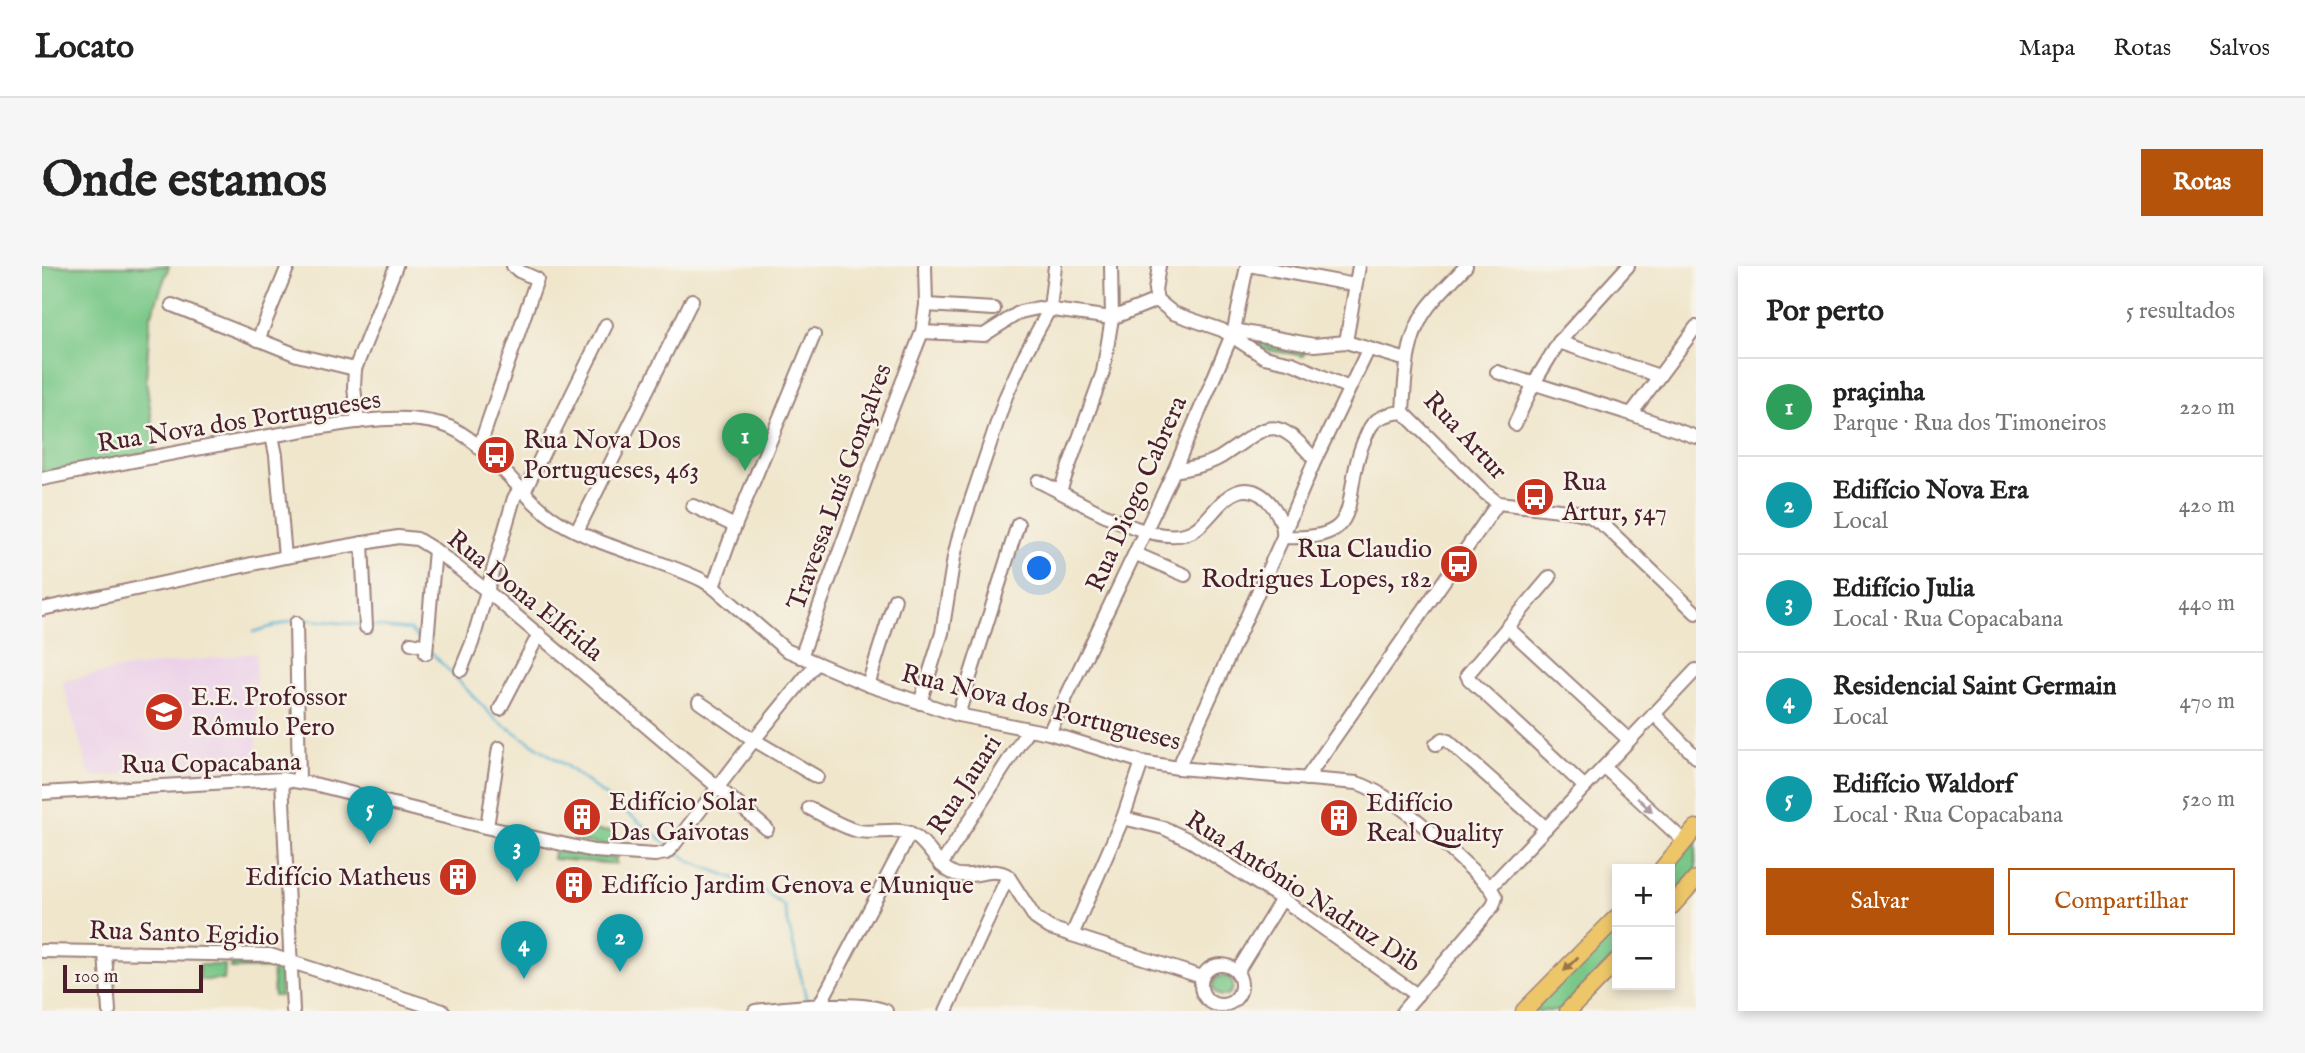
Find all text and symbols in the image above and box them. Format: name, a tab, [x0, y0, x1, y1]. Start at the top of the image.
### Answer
text: Locato	[35, 27, 134, 69]
text: Mapa	[2019, 33, 2075, 64]
text: Rotas	[2113, 33, 2171, 64]
text: Salvos	[2209, 33, 2270, 64]
button: Rotas	[2141, 149, 2263, 216]
text: Onde estamos	[42, 151, 327, 213]
text: Por perto	[1766, 293, 1884, 331]
text: 5 resultados	[2126, 297, 2235, 326]
street label: Travessa Luís Gonçalves	[780, 359, 900, 615]
text: praçinha	[1833, 376, 1925, 409]
street label: Rua Nova dos Portugueses	[95, 383, 383, 461]
street label: Rua Artur	[1416, 385, 1515, 487]
street label: Rua Diogo Cabrera	[1079, 390, 1195, 597]
text: 1	[1785, 393, 1793, 422]
text: 220 m	[2179, 393, 2235, 422]
text: Parque · Rua dos Timoneiros	[1833, 409, 2106, 438]
pin: 1	[722, 413, 768, 471]
place label: Rua Nova Dos Portugueses, 463	[523, 424, 699, 487]
bus stop icon: Rua Nova Dos Portugueses, 463	[475, 434, 517, 476]
place label: Rua Artur, 547	[1561, 466, 1667, 529]
text: Edifício Nova Era	[1833, 474, 2028, 507]
bus stop icon: Rua Artur, 547	[1514, 476, 1556, 518]
text: 2	[1784, 491, 1794, 520]
text: 420 m	[2179, 491, 2235, 520]
text: Local	[1833, 507, 1888, 536]
street label: Rua Dona Elfrida	[440, 523, 610, 670]
place label: Rua Claudio Rodrigues Lopes, 182	[1201, 533, 1432, 596]
bus stop icon: Rua Claudio Rodrigues Lopes, 182	[1438, 543, 1480, 585]
your location	[1022, 551, 1056, 585]
text: Edifício Julia	[1833, 572, 1975, 605]
text: 3	[1785, 589, 1793, 618]
text: 440 m	[2178, 589, 2235, 618]
text: Local · Rua Copacabana	[1833, 605, 2063, 634]
street label: Rua Nova dos Portugueses	[898, 657, 1184, 759]
text: Residencial Saint Germain	[1833, 670, 2117, 703]
place label: E.E. Profossor Rômulo Pero	[191, 681, 348, 744]
text: 4	[1783, 687, 1795, 716]
text: 470 m	[2180, 687, 2235, 716]
school or university icon: E.E. Profossor Rômulo Pero	[143, 691, 185, 733]
text: Local	[1833, 703, 1888, 732]
street label: Rua Jauari	[921, 729, 1009, 841]
street label: Rua Copacabana	[120, 746, 302, 782]
text: Edifício Waldorf	[1833, 768, 2014, 801]
text: 5	[1785, 785, 1793, 814]
text: 520 m	[2182, 785, 2235, 814]
pin: 5	[347, 786, 393, 844]
place label: Edifício Solar Das Gaivotas	[609, 786, 757, 849]
place label: Edifício Real Quality	[1366, 787, 1504, 850]
building icon: Edifício Solar Das Gaivotas	[561, 796, 603, 838]
one-way arrow	[1636, 796, 1653, 812]
building icon: Edifício Real Quality	[1318, 797, 1360, 839]
text: Local · Rua Copacabana	[1833, 801, 2063, 830]
street label: Rua Antônio Nadruz Dib	[1179, 804, 1427, 980]
pin: 3	[494, 824, 540, 882]
building icon: Edifício Matheus	[437, 856, 479, 898]
place label: Edifício Matheus	[245, 861, 431, 894]
building icon: Edifício Jardim Genova e Munique	[553, 864, 595, 906]
map controls	[1612, 864, 1675, 990]
button: +	[1612, 864, 1675, 927]
button: Salvar	[1766, 868, 1994, 935]
button: Compartilhar	[2008, 868, 2235, 935]
place label: Edifício Jardim Genova e Munique	[601, 869, 974, 902]
street label: Rua Santo Egidio	[88, 914, 280, 954]
pin: 2	[597, 914, 643, 972]
pin: 4	[501, 921, 547, 979]
button: −	[1612, 927, 1675, 990]
one-way arrow	[1563, 955, 1579, 972]
scale bar	[63, 962, 203, 994]
text: 100 m	[74, 965, 118, 989]

